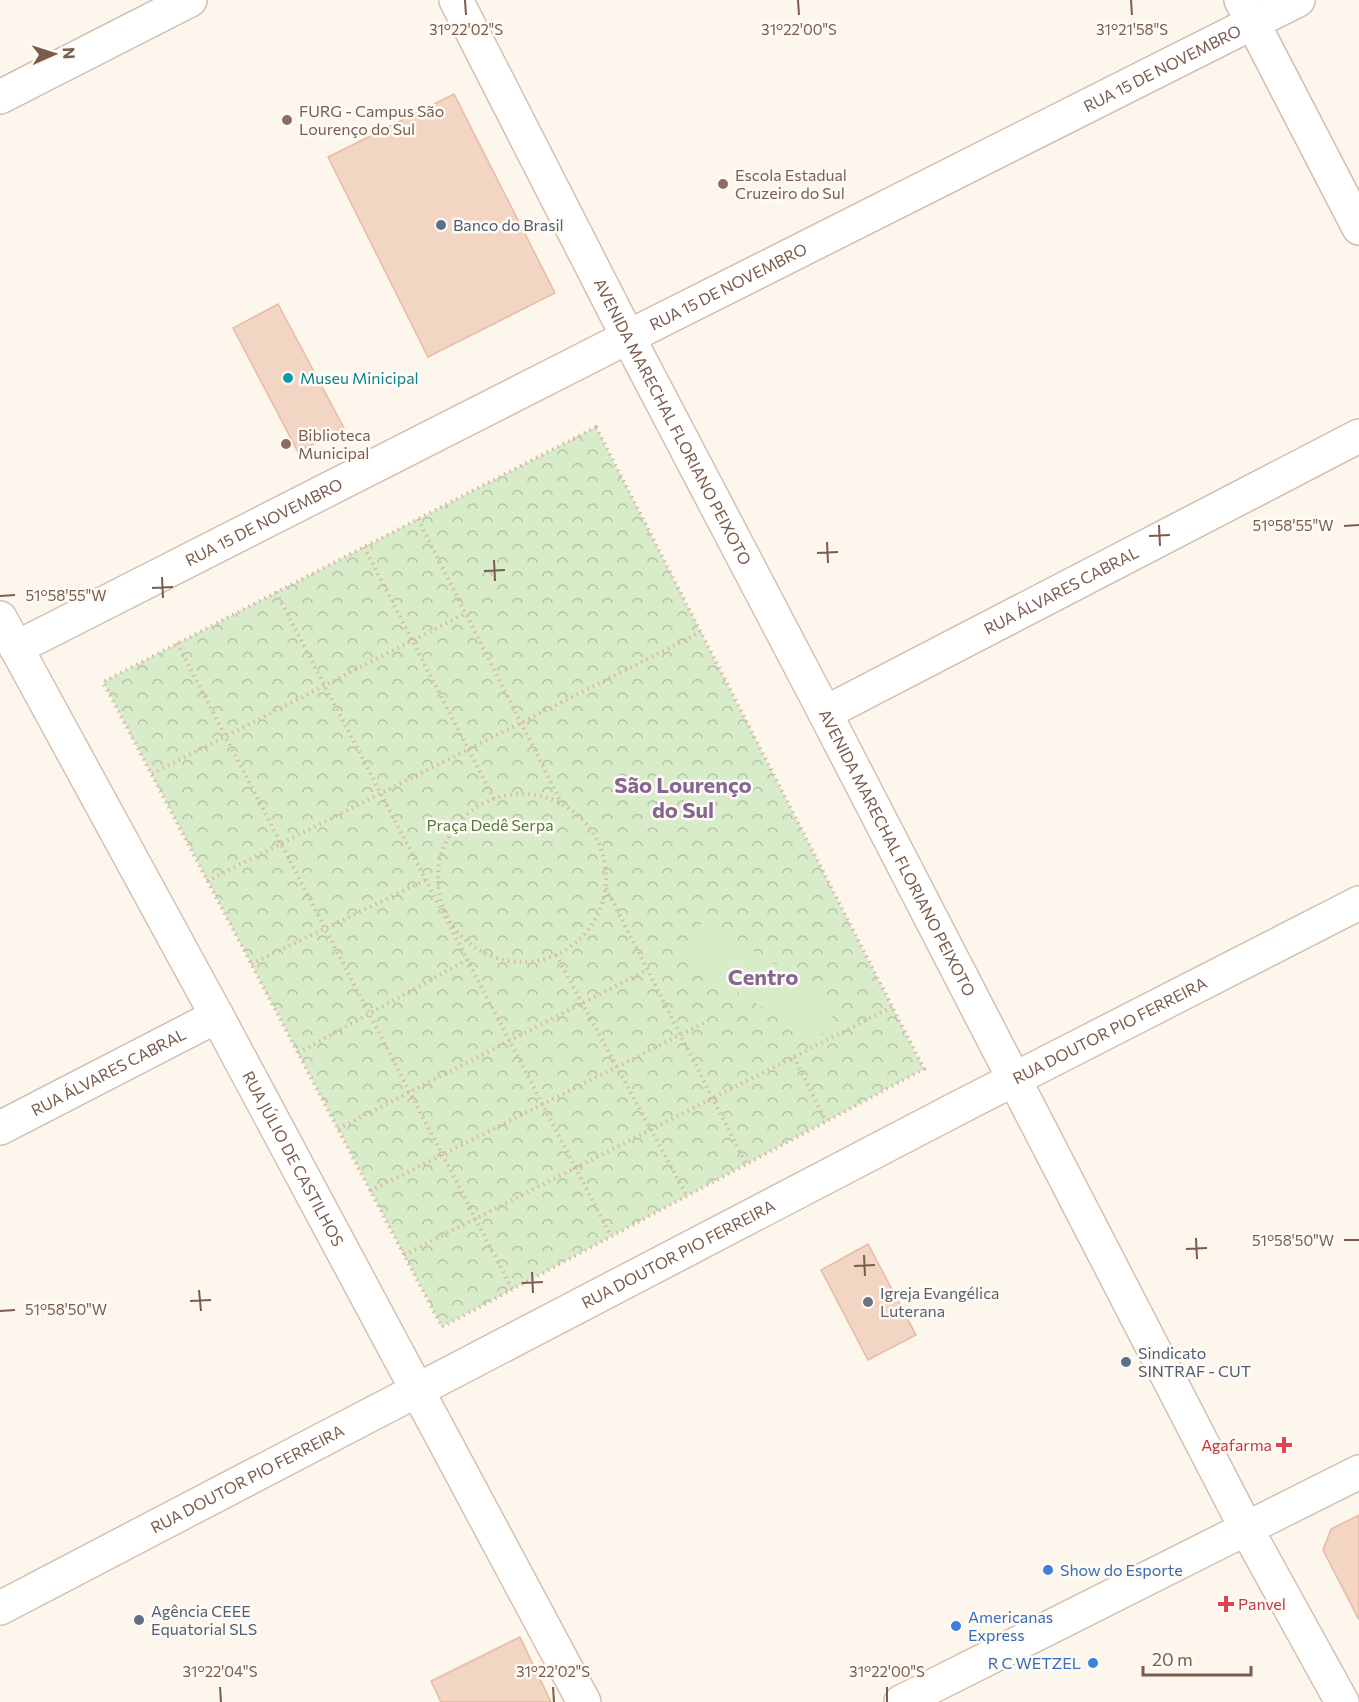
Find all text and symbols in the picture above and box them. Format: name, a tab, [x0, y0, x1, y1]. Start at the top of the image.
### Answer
text: 31°22'02"S	[429, 20, 503, 38]
text: 31°22'00"S	[761, 20, 837, 38]
street label: RUA 15 DE NOVEMBRO	[1080, 20, 1244, 115]
text: 31°21'58"S	[1096, 20, 1168, 38]
north arrow	[24, 24, 84, 84]
text: N	[60, 47, 79, 60]
place label: FURG - Campus São Lourenço do Sul	[299, 101, 444, 138]
marker: FURG - Campus São Lourenço do Sul	[280, 113, 294, 127]
place label: Escola Estadual Cruzeiro do Sul	[735, 165, 847, 202]
marker: Escola Estadual Cruzeiro do Sul	[716, 177, 730, 191]
place label: Banco do Brasil	[453, 215, 564, 234]
marker: Banco do Brasil	[434, 218, 448, 232]
street label: RUA 15 DE NOVEMBRO	[646, 239, 810, 334]
street label: AVENIDA MARECHAL FLORIANO PEIXOTO	[591, 275, 756, 568]
place label: Museu Minicipal	[300, 368, 419, 387]
marker: Museu Minicipal	[281, 371, 295, 385]
place label: Biblioteca Municipal	[298, 425, 371, 462]
marker: Biblioteca Municipal	[279, 437, 293, 451]
street label: RUA 15 DE NOVEMBRO	[182, 474, 345, 569]
text: 51°58'55"W	[1252, 516, 1334, 534]
street label: RUA ÁLVARES CABRAL	[980, 542, 1141, 638]
text: 51°58'55"W	[25, 586, 107, 604]
street label: AVENIDA MARECHAL FLORIANO PEIXOTO	[816, 706, 980, 999]
district label: São Lourenço do Sul	[614, 771, 752, 823]
park label: Praça Dedê Serpa	[427, 815, 554, 834]
district label: Centro	[728, 963, 798, 990]
street label: RUA DOUTOR PIO FERREIRA	[1009, 972, 1210, 1088]
street label: RUA ÁLVARES CABRAL	[28, 1024, 189, 1119]
street label: RUA JÚLIO DE CASTILHOS	[239, 1067, 348, 1249]
street label: RUA DOUTOR PIO FERREIRA	[578, 1195, 778, 1312]
text: 51°58'50"W	[1252, 1231, 1334, 1249]
place label: Igreja Evangélica Luterana	[880, 1283, 999, 1320]
marker: Igreja Evangélica Luterana	[861, 1295, 875, 1309]
text: 51°58'50"W	[25, 1300, 107, 1318]
place label: Sindicato SINTRAF - CUT	[1138, 1343, 1251, 1380]
marker: Sindicato SINTRAF - CUT	[1119, 1355, 1133, 1369]
street label: RUA DOUTOR PIO FERREIRA	[147, 1420, 347, 1537]
place label: Agafarma	[1201, 1435, 1272, 1454]
marker: Agafarma	[1277, 1438, 1291, 1452]
place label: Show do Esporte	[1060, 1560, 1183, 1579]
marker: Show do Esporte	[1041, 1563, 1055, 1577]
place label: Panvel	[1238, 1594, 1286, 1613]
marker: Panvel	[1219, 1597, 1233, 1611]
place label: Agência CEEE Equatorial SLS	[151, 1601, 257, 1638]
place label: Americanas Express	[968, 1607, 1053, 1644]
marker: Agência CEEE Equatorial SLS	[132, 1613, 146, 1627]
marker: Americanas Express	[949, 1619, 963, 1633]
scale bar	[1143, 1639, 1251, 1677]
text: 20 m	[1152, 1648, 1193, 1670]
place label: R C WETZEL	[988, 1653, 1081, 1672]
marker: R C WETZEL	[1086, 1656, 1100, 1670]
text: 31°22'04"S	[183, 1662, 258, 1680]
text: 31°22'02"S	[516, 1662, 590, 1680]
text: 31°22'00"S	[849, 1662, 925, 1680]

